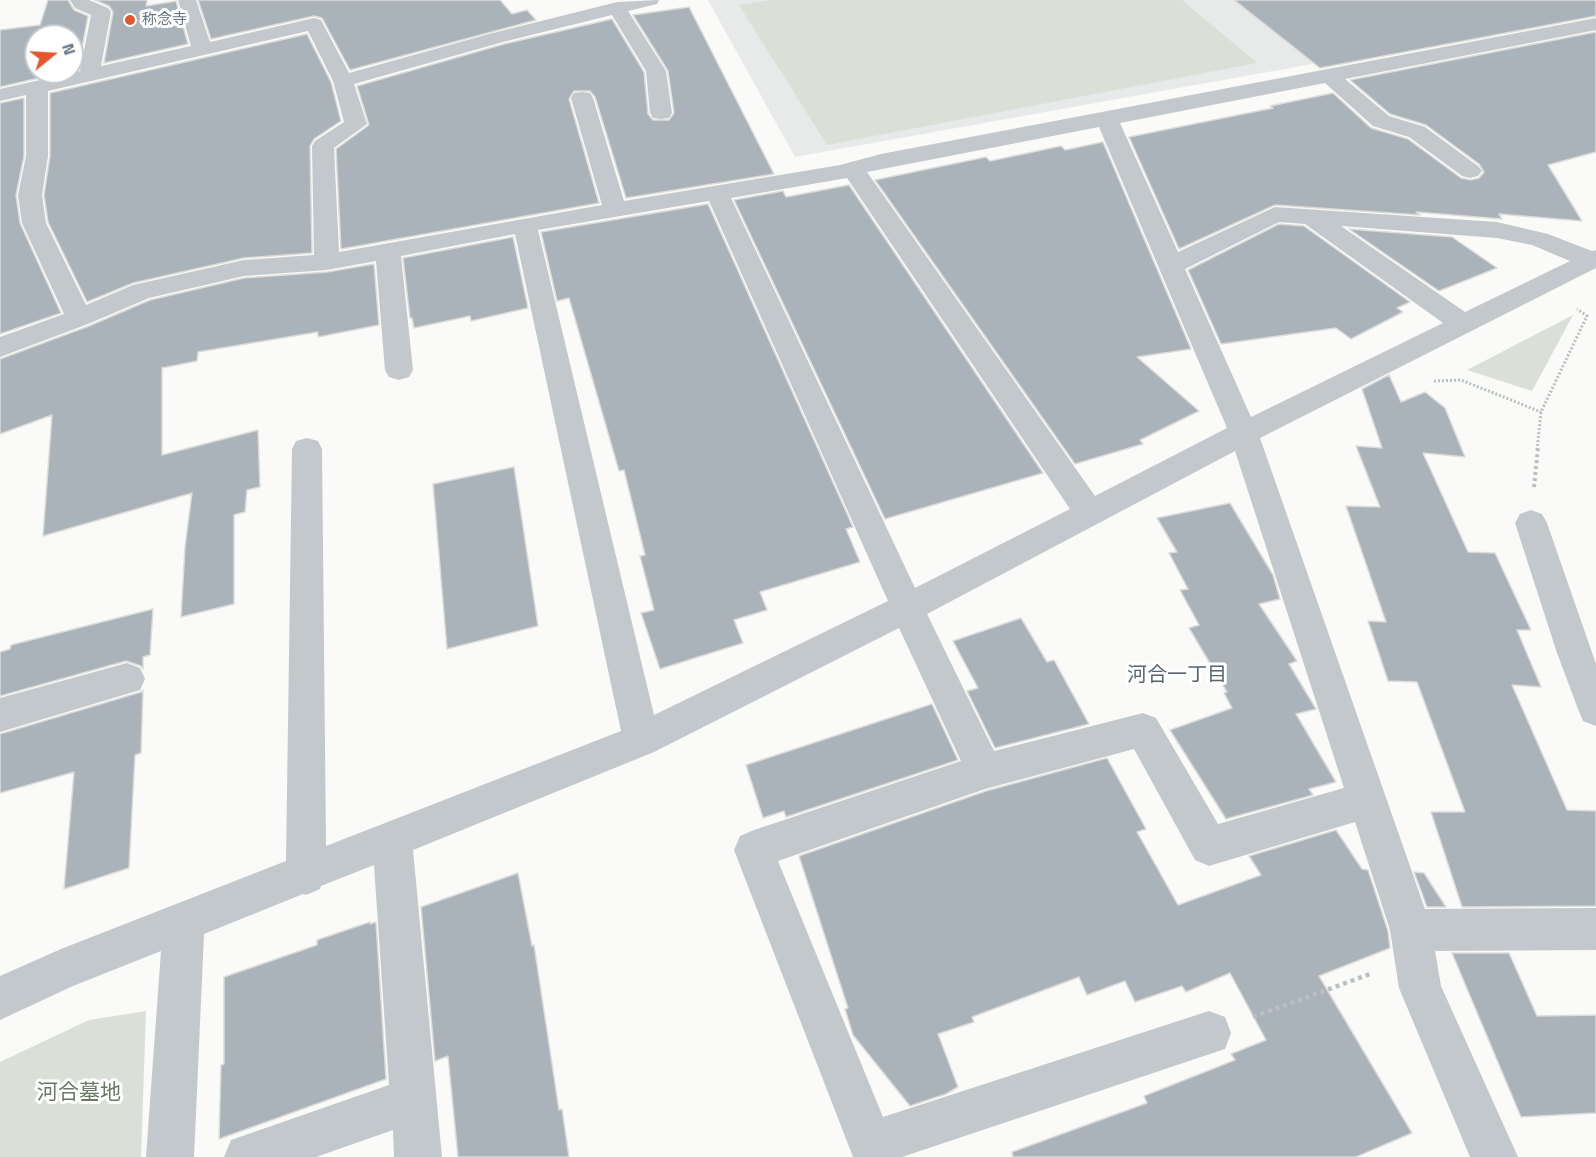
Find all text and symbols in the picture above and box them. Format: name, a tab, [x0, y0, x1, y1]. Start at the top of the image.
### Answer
place label: 称念寺	[142, 11, 187, 29]
marker: 称念寺	[123, 13, 137, 27]
north arrow	[24, 24, 84, 84]
text: N	[56, 40, 82, 58]
district label: 河合一丁目	[1127, 664, 1227, 688]
park label: 河合墓地	[37, 1081, 121, 1107]

